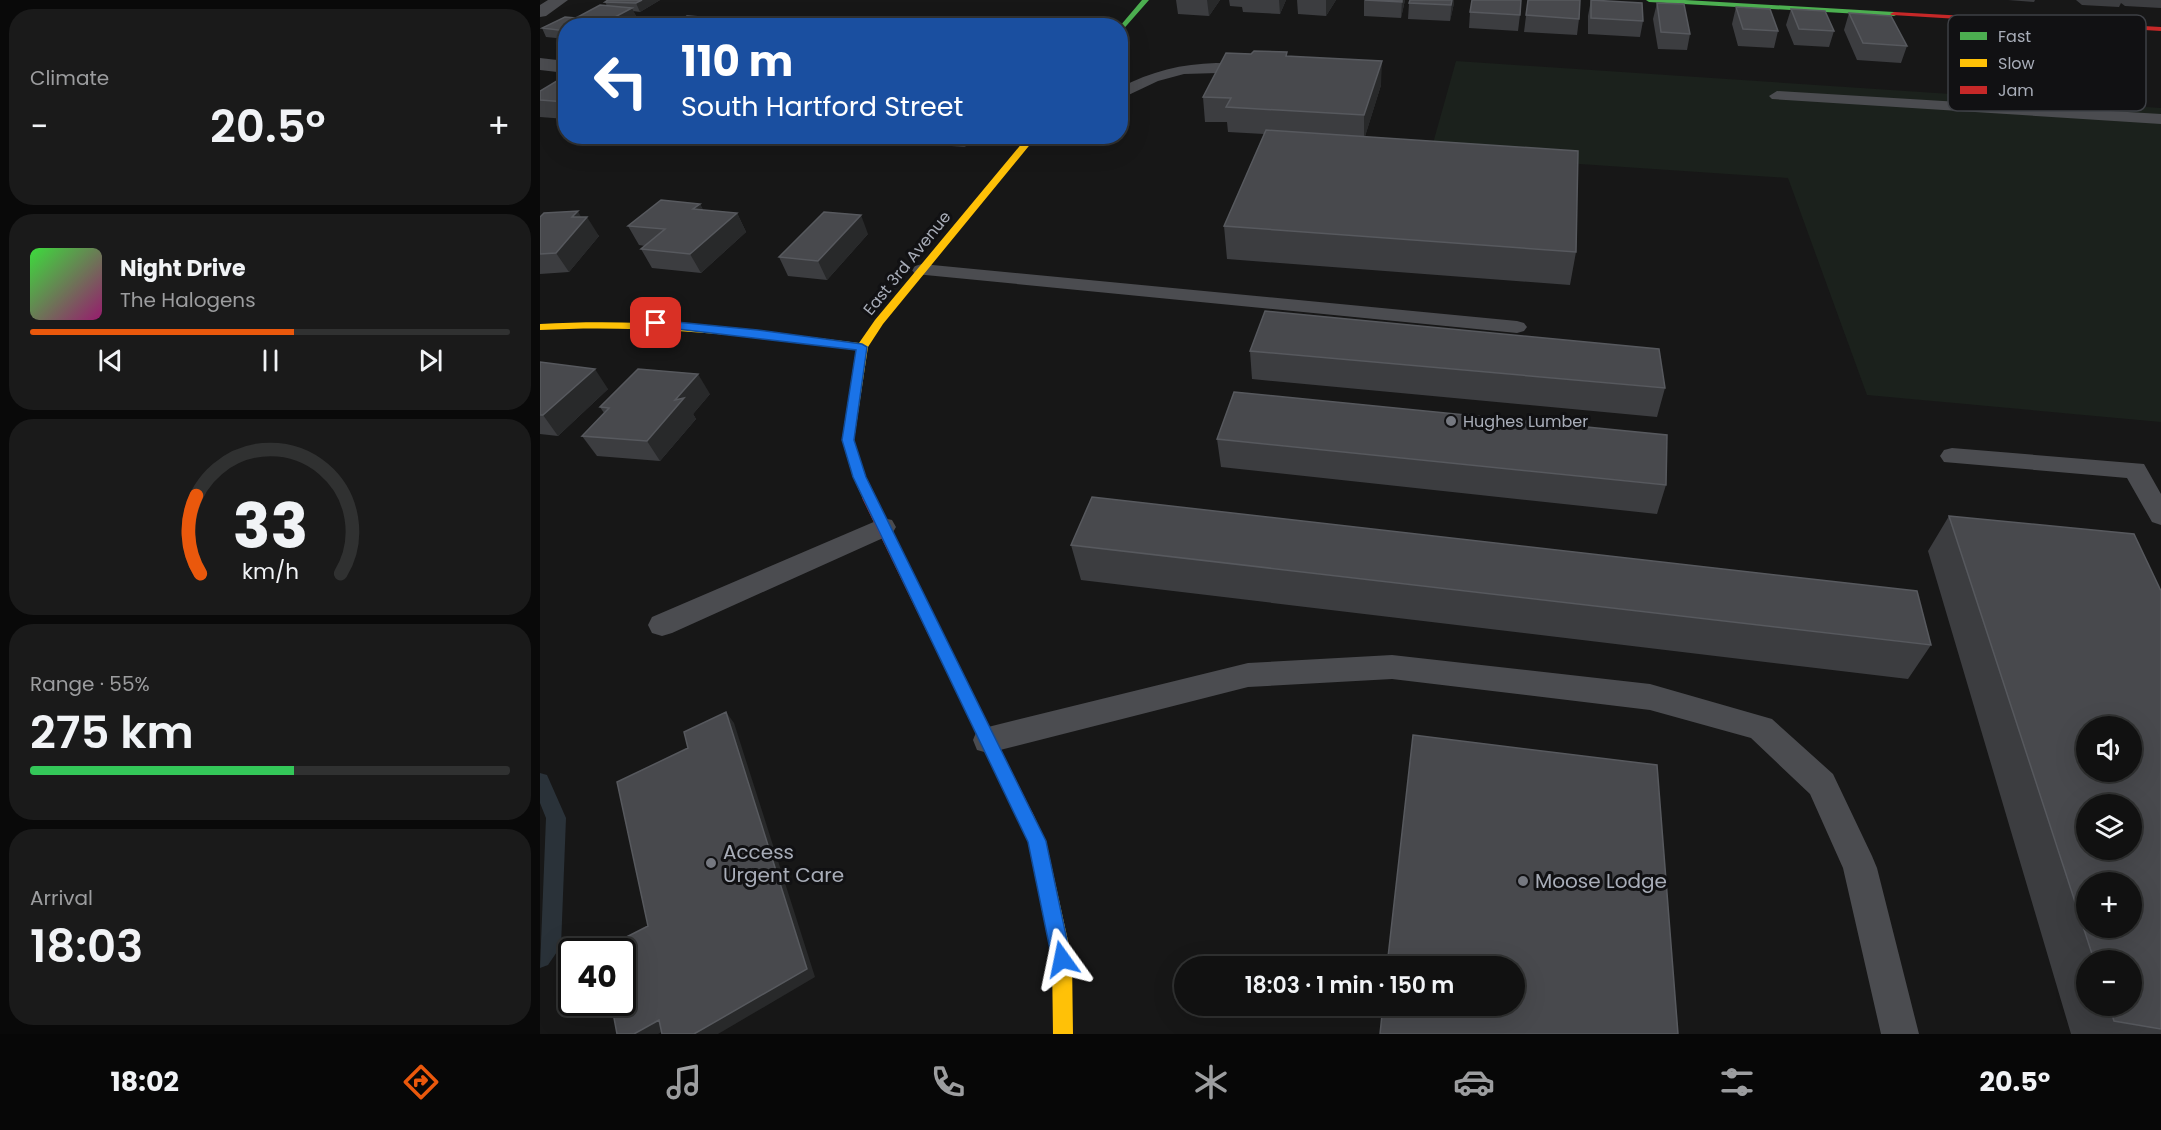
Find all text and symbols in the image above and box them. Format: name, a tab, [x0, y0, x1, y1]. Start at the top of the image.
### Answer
legend	[1948, 15, 2146, 111]
text: Fast	[1998, 25, 2031, 48]
text: 110 m	[681, 32, 793, 91]
icon: left	[582, 42, 660, 120]
text: Slow	[1998, 52, 2035, 75]
text: Climate	[30, 64, 109, 92]
text: Jam	[1998, 79, 2034, 102]
text: South Hartford Street	[681, 88, 963, 125]
text: 20.5°	[210, 95, 326, 158]
text: −	[30, 103, 48, 150]
text: +	[487, 103, 510, 150]
street label: East 3rd Avenue	[858, 206, 956, 320]
text: Night Drive	[120, 253, 246, 284]
text: The Halogens	[120, 286, 256, 314]
pin	[630, 297, 681, 348]
icon: arrive	[639, 306, 672, 339]
icon: previous	[94, 344, 127, 377]
icon: pause	[254, 344, 287, 377]
icon: next	[414, 344, 447, 377]
place label: Hughes Lumber	[1463, 410, 1588, 433]
marker: Hughes Lumber	[1444, 414, 1458, 428]
text: 33	[232, 482, 308, 570]
text: km/h	[241, 556, 299, 587]
text: Range · 55%	[30, 670, 150, 698]
text: 275 km	[30, 701, 194, 764]
map controls	[2076, 716, 2142, 1016]
button: sound	[2076, 716, 2142, 782]
button: layers	[2076, 794, 2142, 860]
place label: Access Urgent Care	[723, 838, 844, 889]
marker: Access Urgent Care	[704, 856, 718, 870]
place label: Moose Lodge	[1535, 867, 1667, 895]
button: +	[2076, 872, 2142, 938]
marker: Moose Lodge	[1516, 874, 1530, 888]
text: Arrival	[30, 884, 93, 912]
text: 18:03	[30, 915, 143, 978]
position arrow	[1030, 927, 1094, 991]
speed limit sign: 40	[558, 938, 636, 1016]
button: −	[2076, 950, 2142, 1016]
text: 18:03 · 1 min · 150 m	[1245, 970, 1454, 1001]
icon: directions	[400, 1061, 442, 1103]
icon: music	[663, 1061, 705, 1103]
icon: phone	[927, 1061, 969, 1103]
icon: climate	[1190, 1061, 1232, 1103]
icon: car	[1453, 1061, 1495, 1103]
icon: filters	[1716, 1061, 1758, 1103]
text: 18:02	[111, 1063, 179, 1100]
text: 20.5°	[1980, 1063, 2050, 1100]

